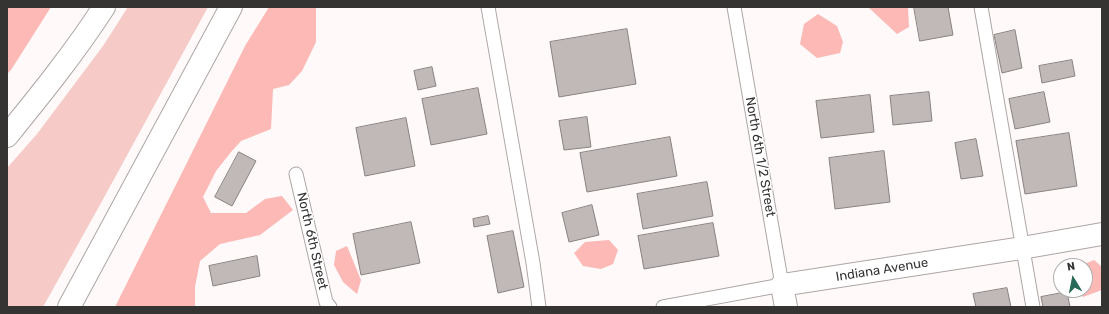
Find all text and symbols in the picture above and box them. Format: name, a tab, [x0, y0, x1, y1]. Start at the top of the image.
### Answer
street label: North 6th 1/2 Street	[742, 96, 778, 218]
street label: North 6th Street	[293, 191, 331, 291]
street label: Indiana Avenue	[835, 255, 929, 285]
north arrow	[1053, 258, 1093, 298]
text: N	[1066, 260, 1076, 274]

